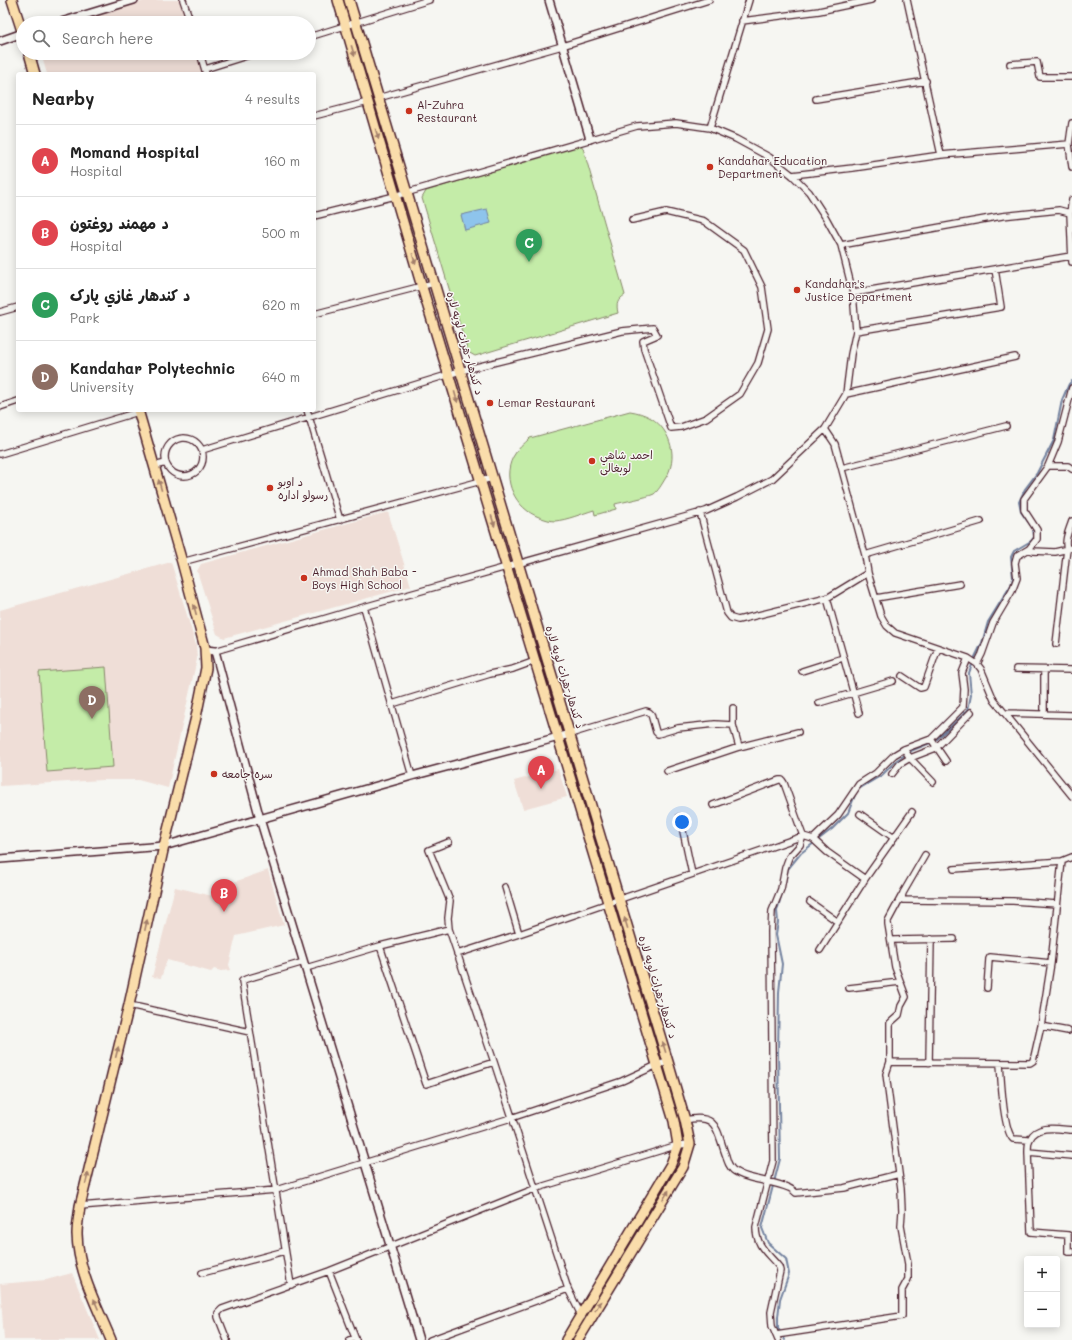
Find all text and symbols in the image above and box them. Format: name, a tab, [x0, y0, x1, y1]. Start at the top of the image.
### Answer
search box	[16, 16, 316, 60]
icon: search	[30, 27, 52, 49]
text: Search here	[62, 28, 153, 48]
one-way arrow	[350, 45, 356, 57]
text: Nearby	[32, 87, 94, 109]
text: 4 results	[245, 90, 300, 107]
place label: Al-Zuhra Restaurant	[417, 97, 477, 125]
marker: Al-Zuhra Restaurant	[404, 106, 414, 116]
one-way arrow	[374, 128, 380, 140]
text: Momand Hospital	[70, 142, 199, 162]
text: A	[40, 152, 50, 169]
text: 160 m	[264, 152, 300, 169]
place label: Kandahar Education Department	[718, 153, 827, 181]
text: Hospital	[70, 162, 122, 179]
marker: Kandahar Education Department	[705, 162, 715, 172]
text: د مهمند روغتون	[70, 213, 169, 233]
text: B	[41, 224, 49, 241]
text: 500 m	[262, 224, 300, 241]
pin: C	[516, 229, 542, 262]
text: Hospital	[70, 237, 122, 254]
one-way arrow	[411, 253, 417, 265]
place label: Kandahar's Justice Department	[805, 276, 912, 304]
text: د کندهار غازي پارک	[70, 285, 190, 305]
marker: Kandahar's Justice Department	[792, 285, 802, 295]
street label: د کندهار-هرات لويه لاره	[443, 289, 487, 397]
text: C	[40, 296, 50, 313]
text: 620 m	[262, 296, 300, 313]
text: Park	[70, 309, 99, 326]
text: Kandahar Polytechnic	[70, 358, 235, 378]
text: D	[40, 368, 50, 385]
text: 640 m	[262, 368, 300, 385]
text: University	[70, 378, 134, 395]
one-way arrow	[453, 391, 459, 403]
place label: Lemar Restaurant	[498, 395, 596, 410]
marker: Lemar Restaurant	[485, 398, 495, 408]
place label: احمد شاهي لوبغالی	[600, 447, 653, 476]
marker: احمد شاهي لوبغالی	[587, 456, 597, 466]
place label: د اوبو رسولو اداره	[277, 474, 328, 503]
one-way arrow	[157, 479, 163, 491]
marker: د اوبو رسولو اداره	[265, 483, 275, 493]
one-way arrow	[490, 516, 496, 528]
place label: Ahmad Shah Baba - Boys High School	[312, 564, 417, 592]
marker: Ahmad Shah Baba - Boys High School	[299, 573, 309, 583]
one-way arrow	[192, 604, 198, 616]
street label: د کندهار-هرات لويه لاره	[542, 624, 588, 730]
pin: D	[79, 686, 105, 719]
pin: A	[528, 756, 554, 789]
place label: سره جامعه	[222, 766, 273, 781]
marker: سره جامعه	[209, 769, 219, 779]
your location	[672, 812, 692, 832]
pin: B	[211, 879, 237, 912]
one-way arrow	[623, 916, 629, 928]
one-way arrow	[144, 919, 150, 931]
street label: د کندهار-هرات لويه لاره	[635, 934, 681, 1040]
one-way arrow	[661, 1041, 667, 1053]
one-way arrow	[115, 1046, 121, 1058]
one-way arrow	[84, 1172, 90, 1184]
one-way arrow	[662, 1189, 669, 1201]
map controls	[1024, 1256, 1060, 1328]
button: +	[1024, 1256, 1060, 1292]
button: −	[1024, 1292, 1060, 1328]
one-way arrow	[93, 1299, 99, 1310]
one-way arrow	[594, 1301, 602, 1311]

